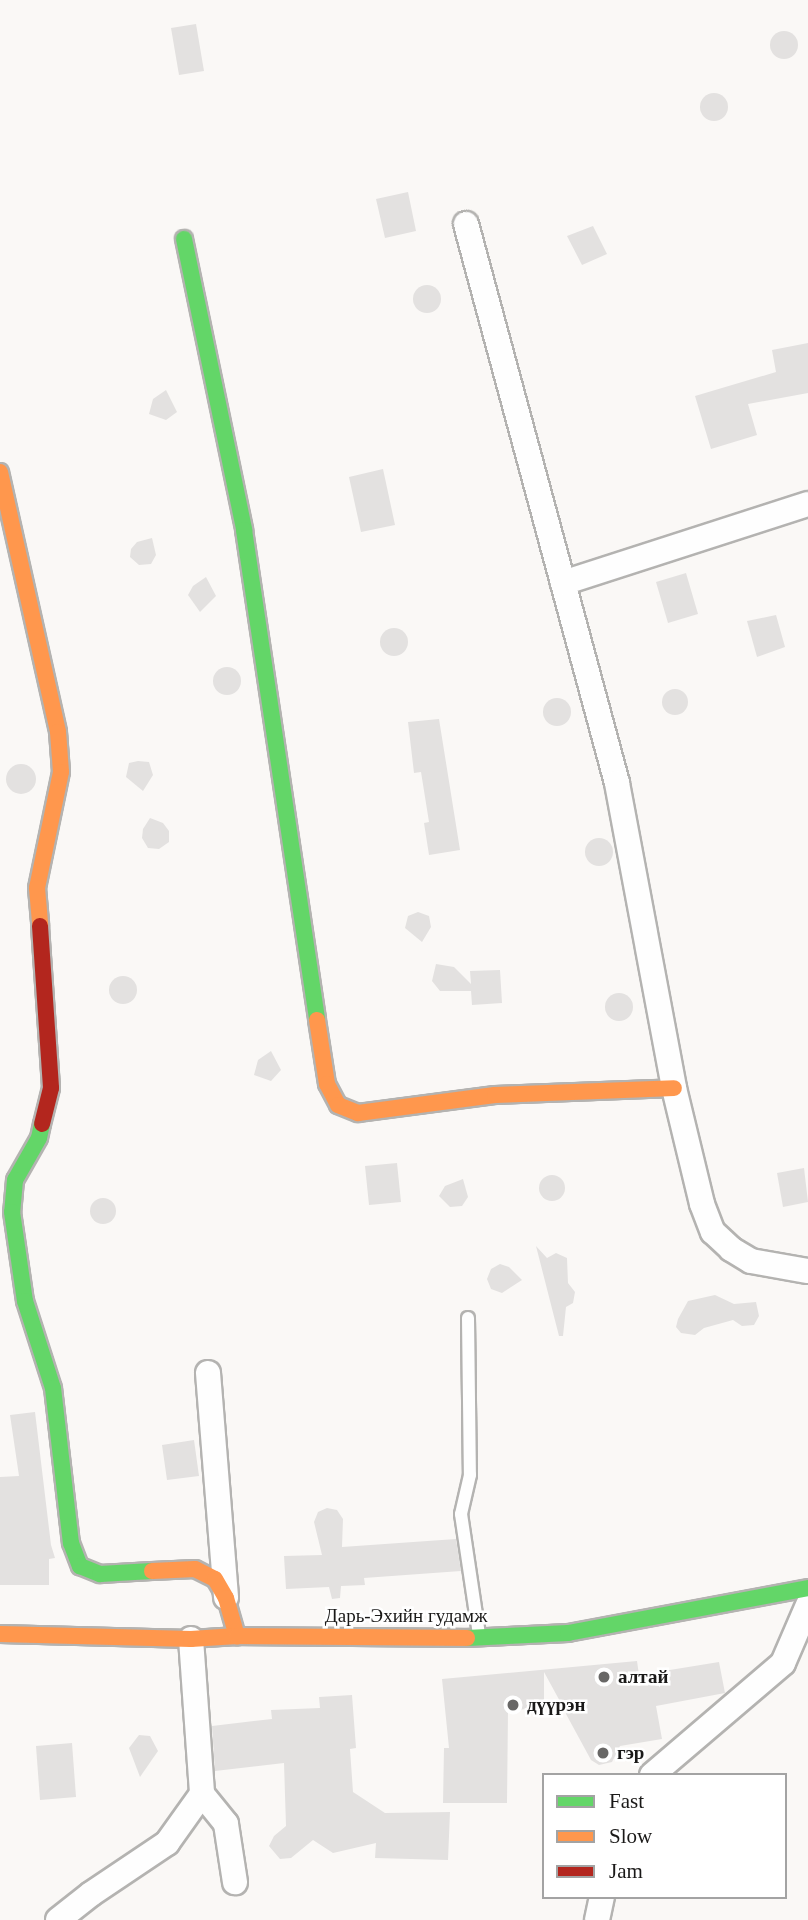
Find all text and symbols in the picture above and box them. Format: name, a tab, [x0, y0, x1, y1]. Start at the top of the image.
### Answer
street label: Дарь-Эхийн гудамж	[325, 1605, 487, 1627]
place label: алтай	[618, 1666, 668, 1688]
marker: алтай	[596, 1669, 612, 1685]
place label: дүүрэн	[527, 1694, 585, 1716]
marker: дүүрэн	[505, 1697, 521, 1713]
place label: гэр	[617, 1742, 644, 1764]
marker: гэр	[595, 1745, 611, 1761]
legend	[542, 1773, 787, 1899]
text: Fast	[609, 1789, 644, 1813]
text: Slow	[609, 1824, 652, 1848]
text: Jam	[609, 1859, 643, 1883]

